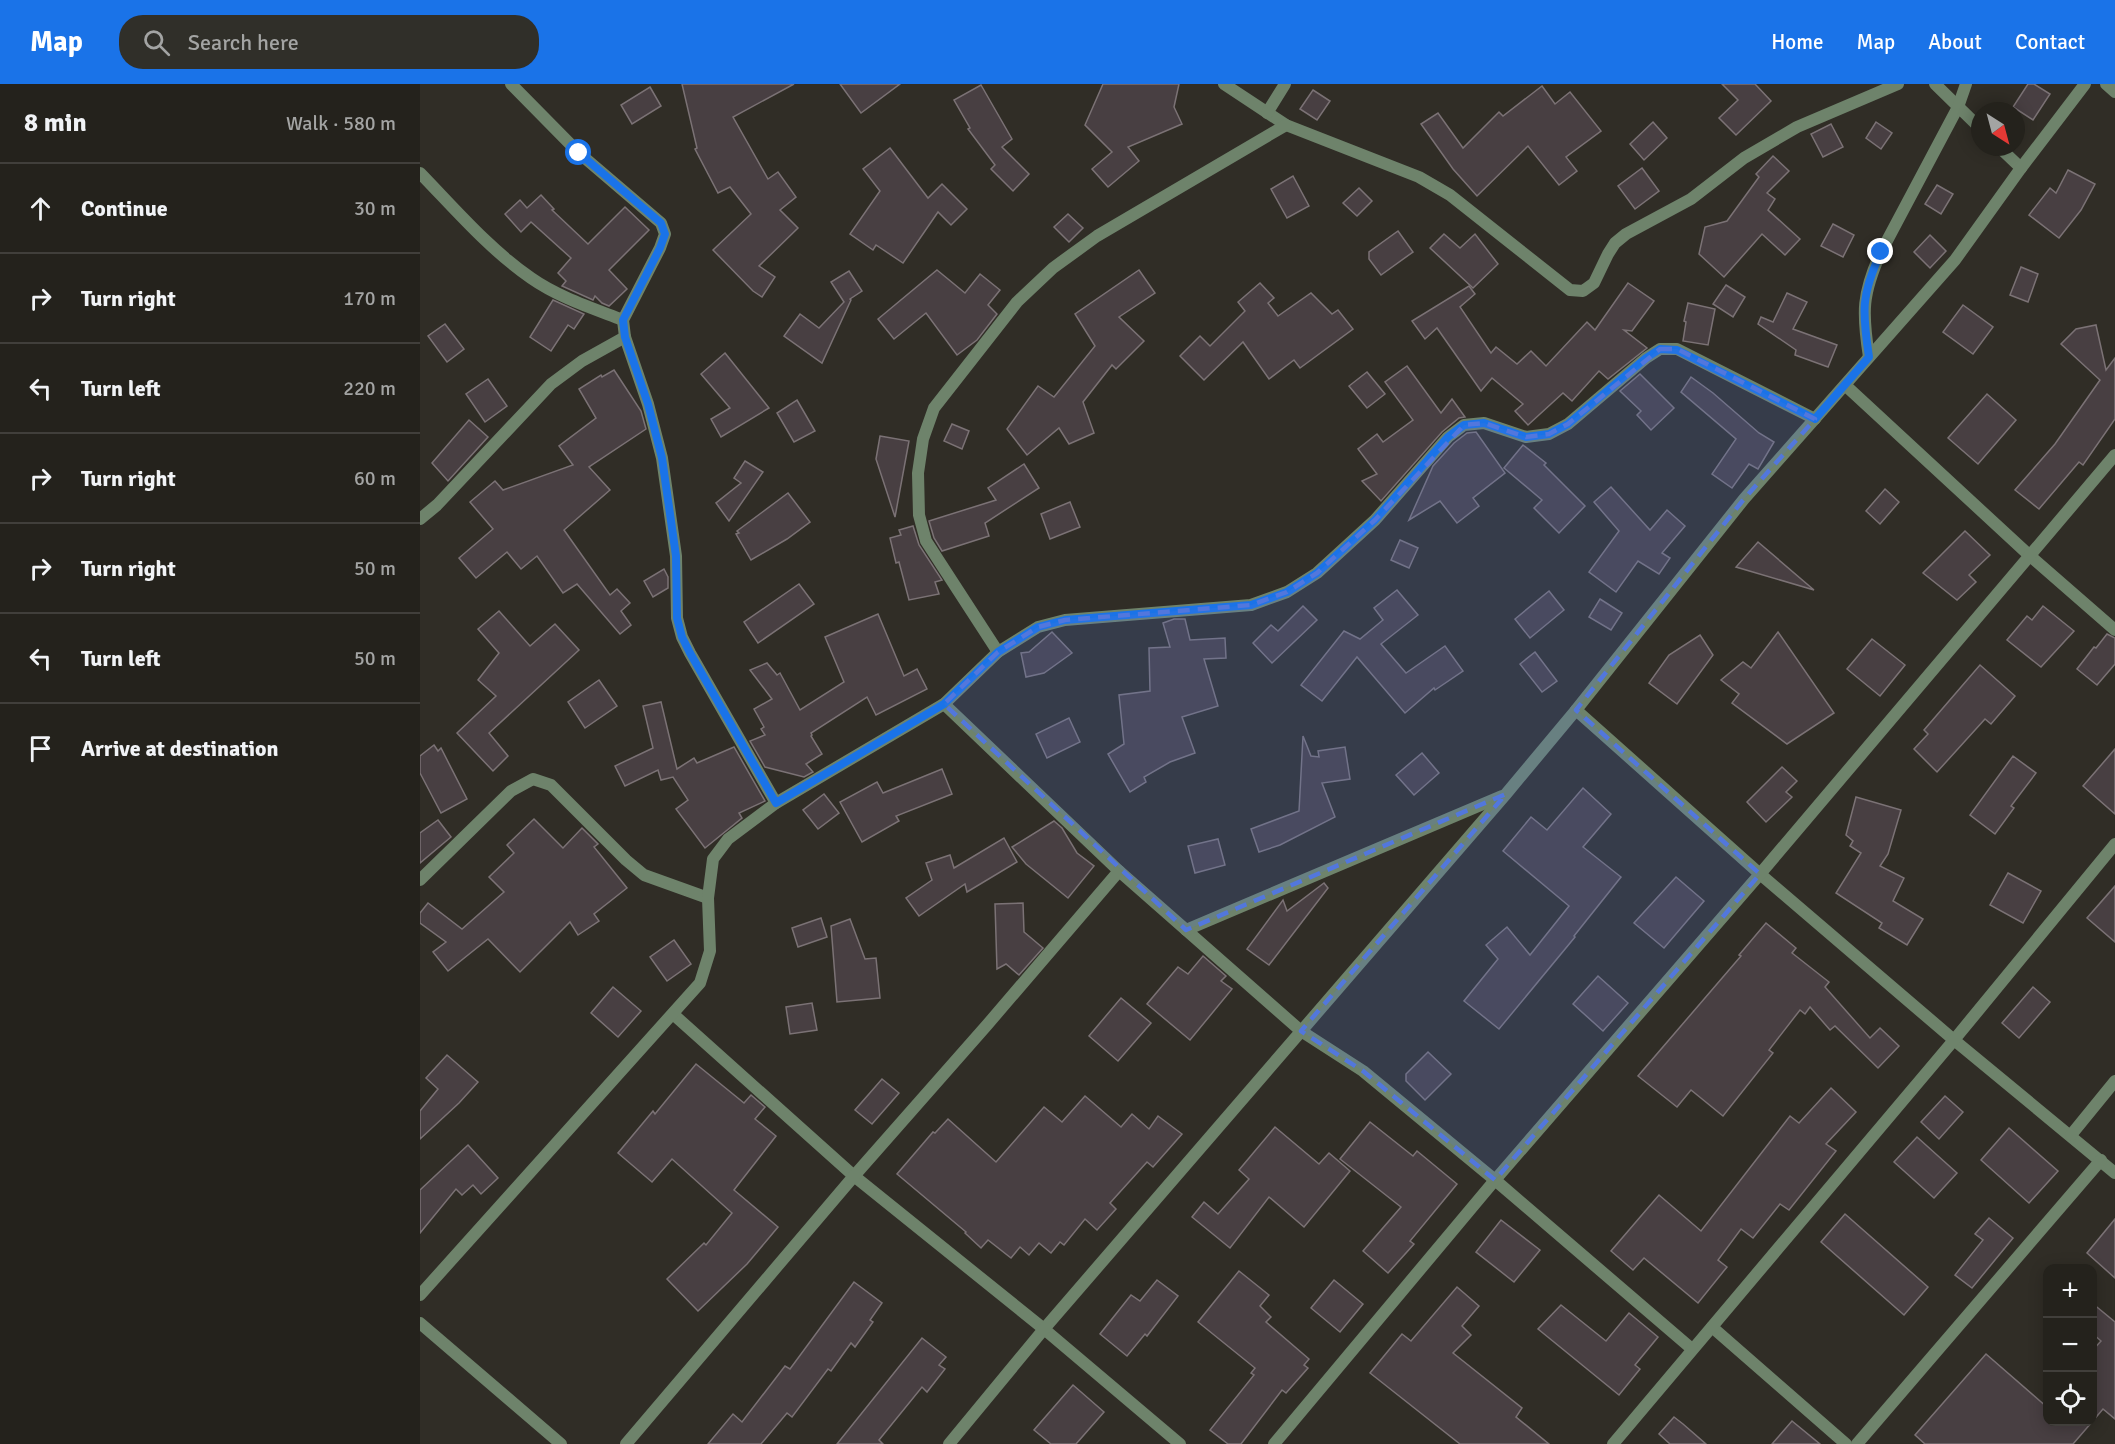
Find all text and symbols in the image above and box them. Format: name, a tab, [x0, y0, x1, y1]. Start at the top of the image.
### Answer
search box	[119, 15, 539, 69]
text: Map	[30, 25, 83, 59]
icon: search	[140, 26, 173, 59]
text: Search here	[188, 29, 299, 56]
text: Home	[1771, 29, 1824, 55]
text: Map	[1857, 29, 1895, 55]
text: About	[1928, 29, 1982, 55]
text: Contact	[2015, 29, 2085, 55]
north arrow	[1971, 102, 2025, 156]
text: 8 min	[24, 107, 87, 139]
text: Walk · 580 m	[286, 111, 396, 136]
route start	[565, 139, 591, 165]
icon: ahead	[24, 192, 57, 225]
text: Continue	[81, 195, 168, 222]
text: 30 m	[354, 196, 396, 221]
route end	[1867, 238, 1893, 264]
icon: right	[24, 282, 57, 315]
text: Turn right	[81, 285, 176, 312]
text: 170 m	[343, 286, 396, 311]
icon: left	[24, 372, 57, 405]
text: Turn left	[81, 375, 161, 402]
text: 220 m	[343, 376, 396, 401]
icon: right	[24, 462, 57, 495]
text: Turn right	[81, 465, 176, 492]
text: 60 m	[354, 466, 396, 491]
icon: right	[24, 552, 57, 585]
text: Turn right	[81, 555, 176, 582]
text: 50 m	[354, 556, 396, 581]
icon: left	[24, 642, 57, 675]
text: Turn left	[81, 645, 161, 672]
text: 50 m	[354, 646, 396, 671]
icon: arrive	[24, 732, 57, 765]
text: Arrive at destination	[81, 735, 278, 762]
map controls	[2043, 1264, 2097, 1426]
button: +	[2043, 1264, 2097, 1318]
button: −	[2043, 1318, 2097, 1372]
button: locate	[2043, 1372, 2097, 1426]

